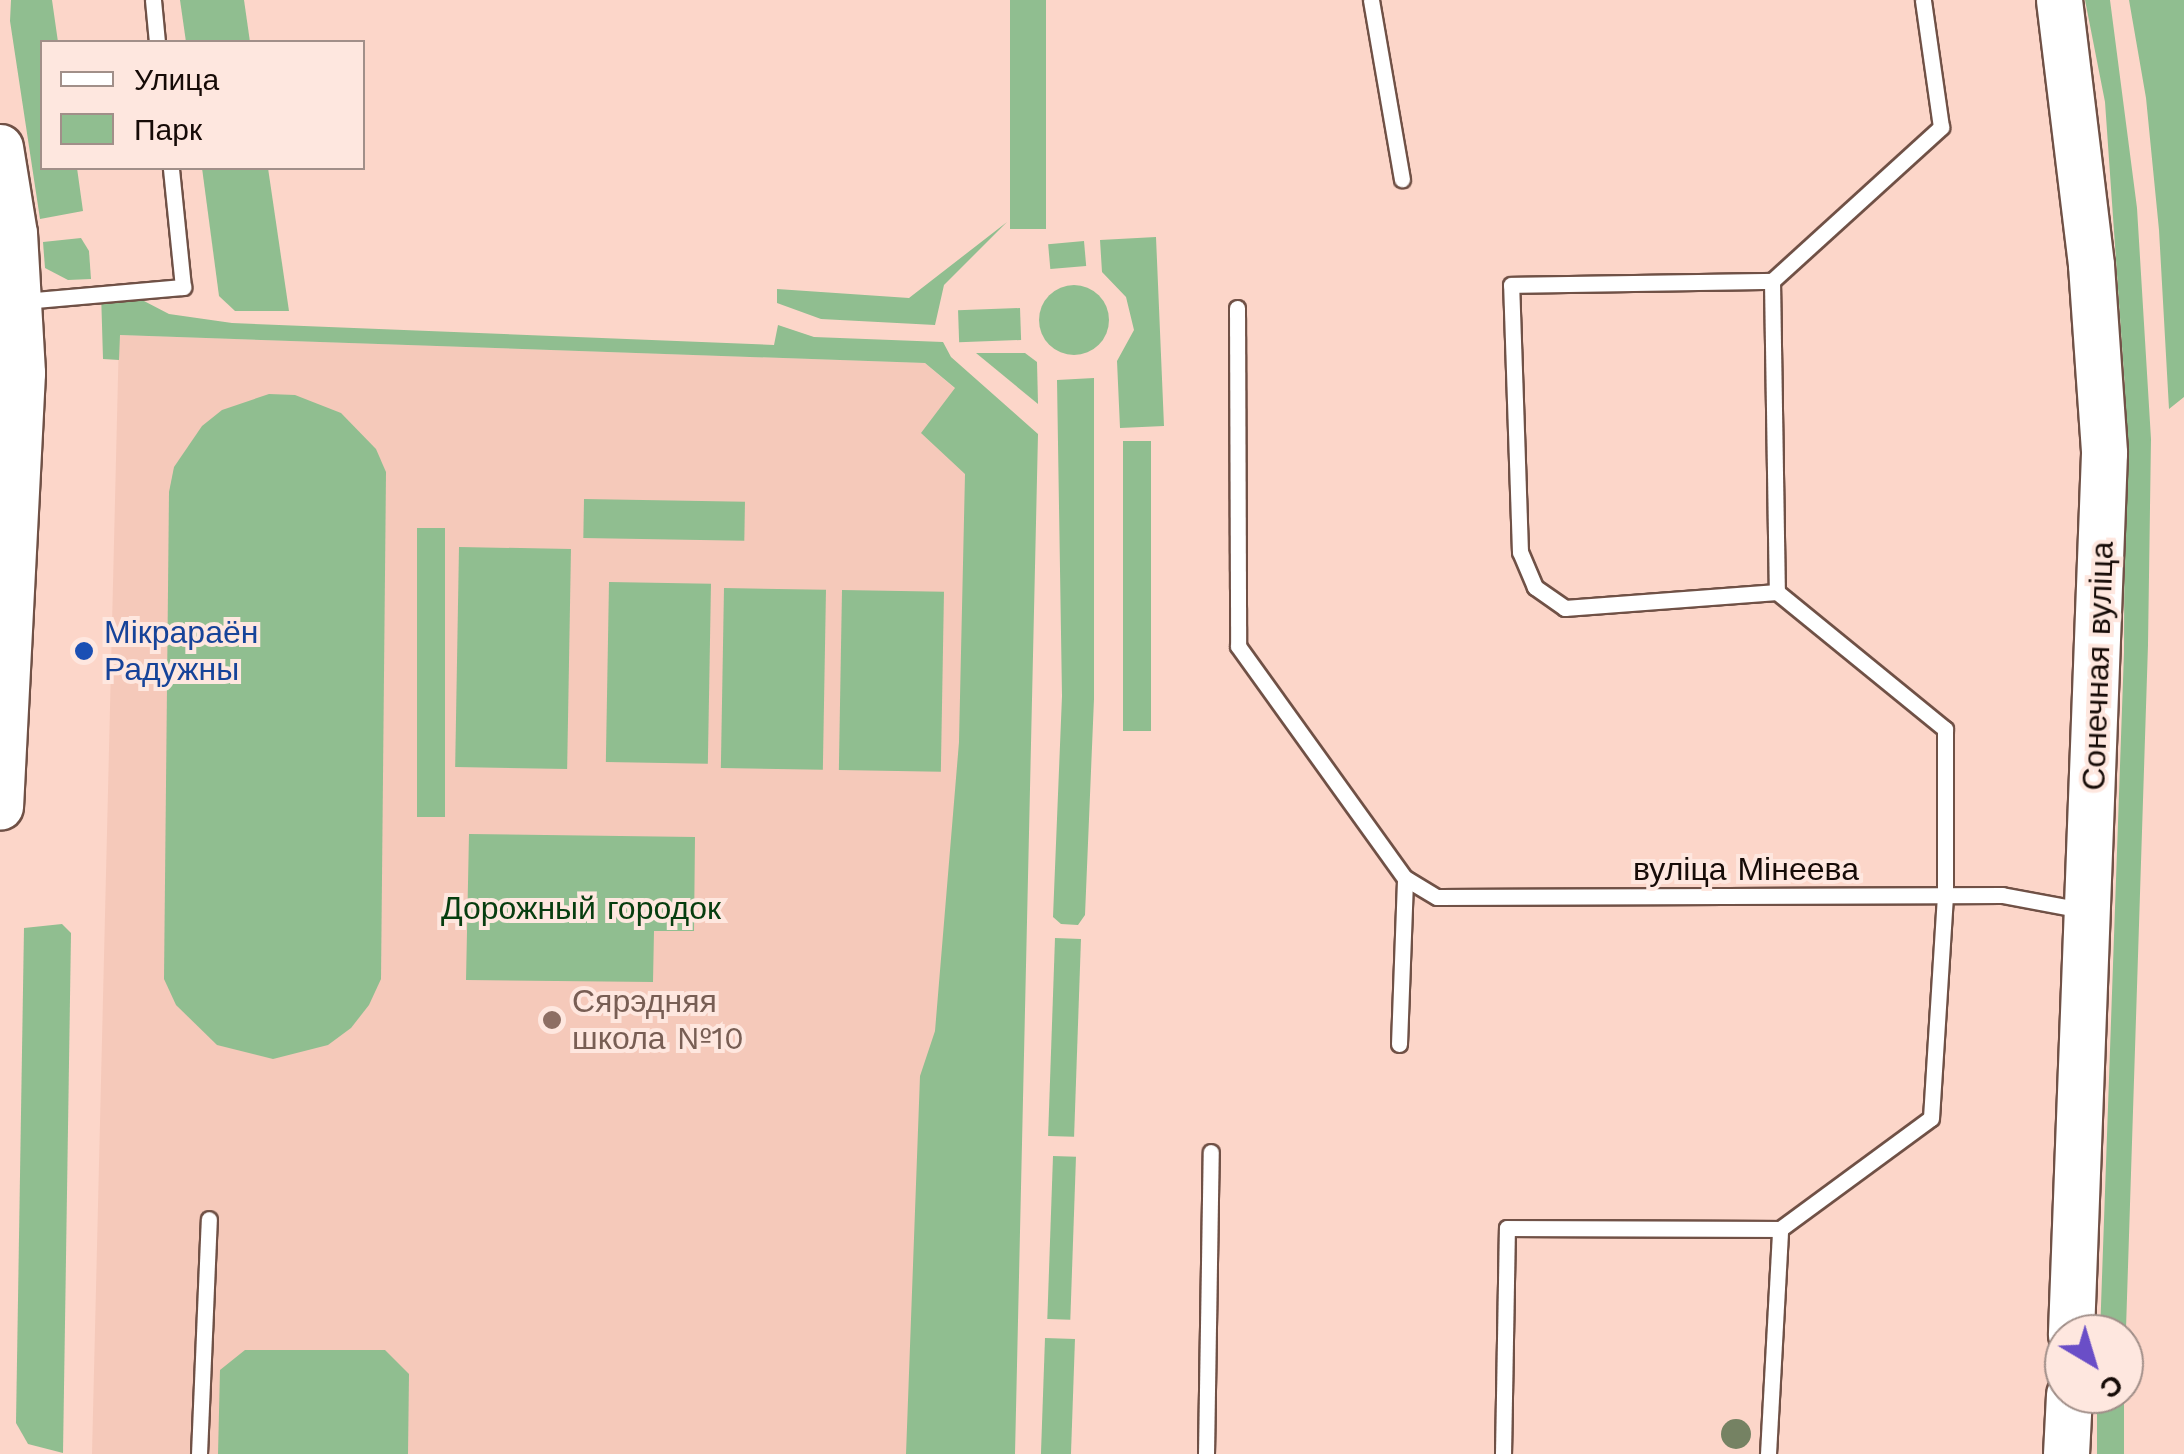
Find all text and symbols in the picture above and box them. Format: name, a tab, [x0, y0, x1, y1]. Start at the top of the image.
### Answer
legend	[40, 40, 365, 170]
text: Улица	[134, 62, 219, 97]
text: Парк	[134, 112, 202, 147]
street label: Сонечная вуліца	[2074, 541, 2122, 791]
place label: Мікрараён Радужны	[104, 614, 258, 689]
marker: Мікрараён Радужны	[73, 640, 95, 662]
street label: вуліца Мінеева	[1633, 850, 1859, 888]
park label: Дорожный городок	[441, 889, 721, 927]
place label: Сярэдняя школа №10	[572, 983, 744, 1058]
marker: Сярэдняя школа №10	[541, 1009, 563, 1031]
north arrow	[2044, 1314, 2144, 1414]
text: С	[2093, 1367, 2130, 1406]

